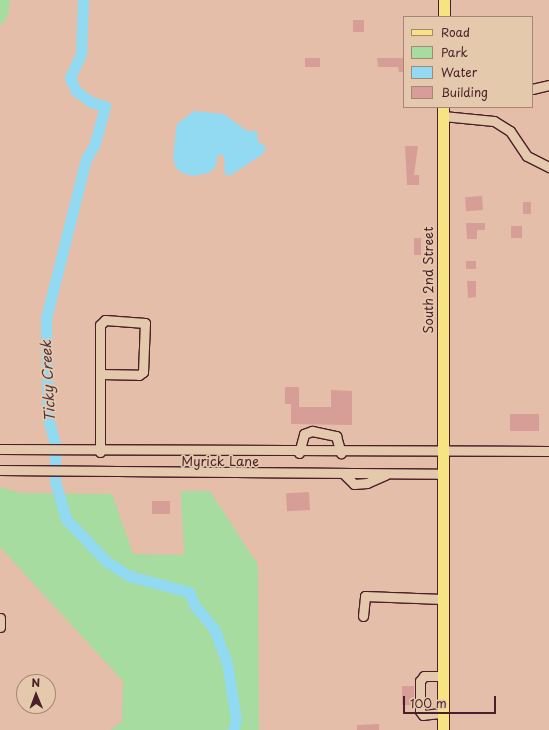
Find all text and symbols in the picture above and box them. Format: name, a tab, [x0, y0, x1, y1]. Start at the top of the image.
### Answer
legend	[403, 16, 533, 108]
text: Road	[441, 23, 470, 41]
text: Park	[441, 43, 468, 61]
text: Water	[441, 63, 477, 81]
text: Building	[441, 83, 488, 101]
street label: South 2nd Street	[420, 226, 436, 334]
water label: Ticky Creek	[37, 339, 59, 423]
street label: Myrick Lane	[181, 453, 259, 469]
north arrow	[16, 674, 56, 714]
text: N	[31, 674, 40, 691]
scale bar	[405, 688, 498, 714]
text: 100 m	[410, 694, 447, 712]

